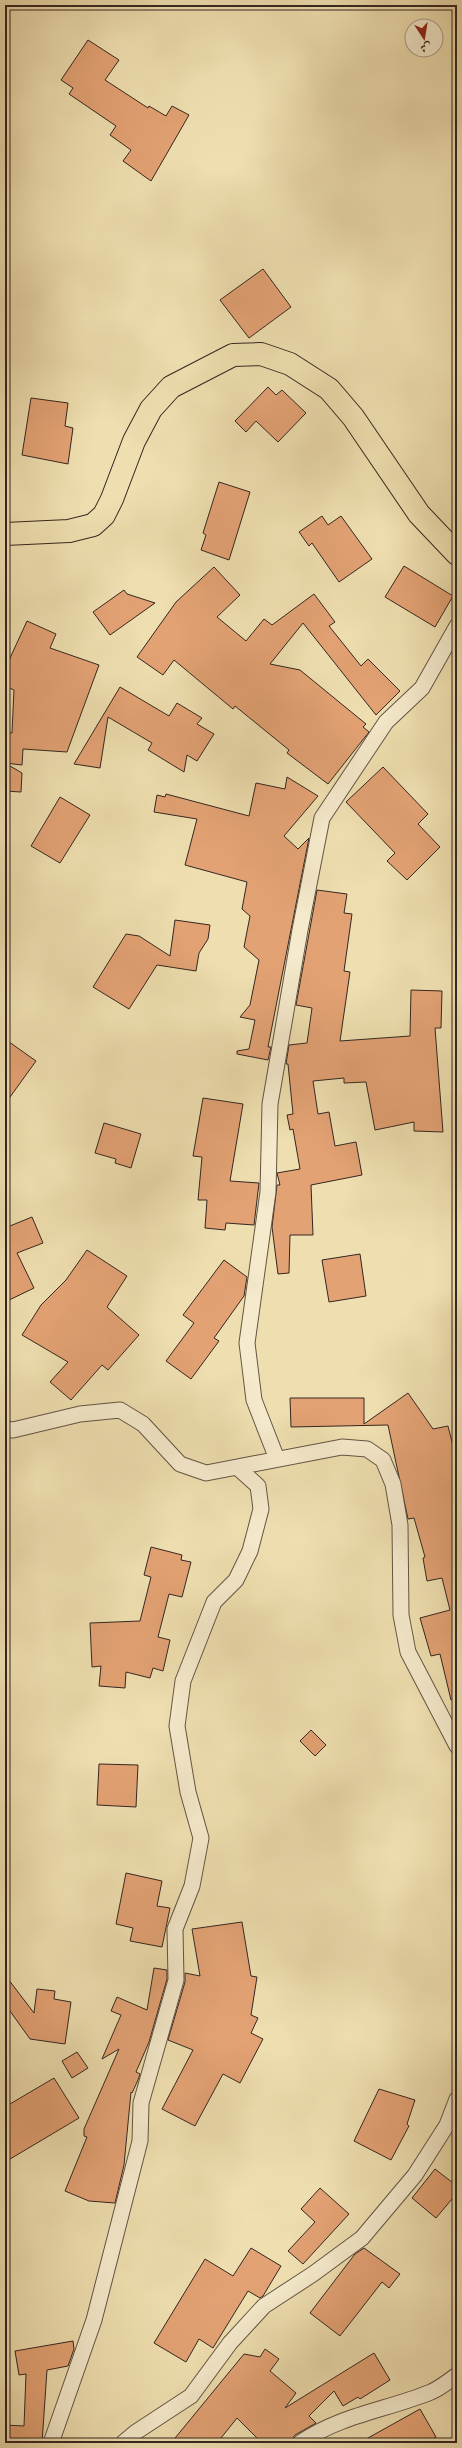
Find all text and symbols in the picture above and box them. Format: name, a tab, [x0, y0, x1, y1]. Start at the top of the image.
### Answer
north arrow	[404, 18, 444, 58]
text: ش	[419, 39, 433, 56]

